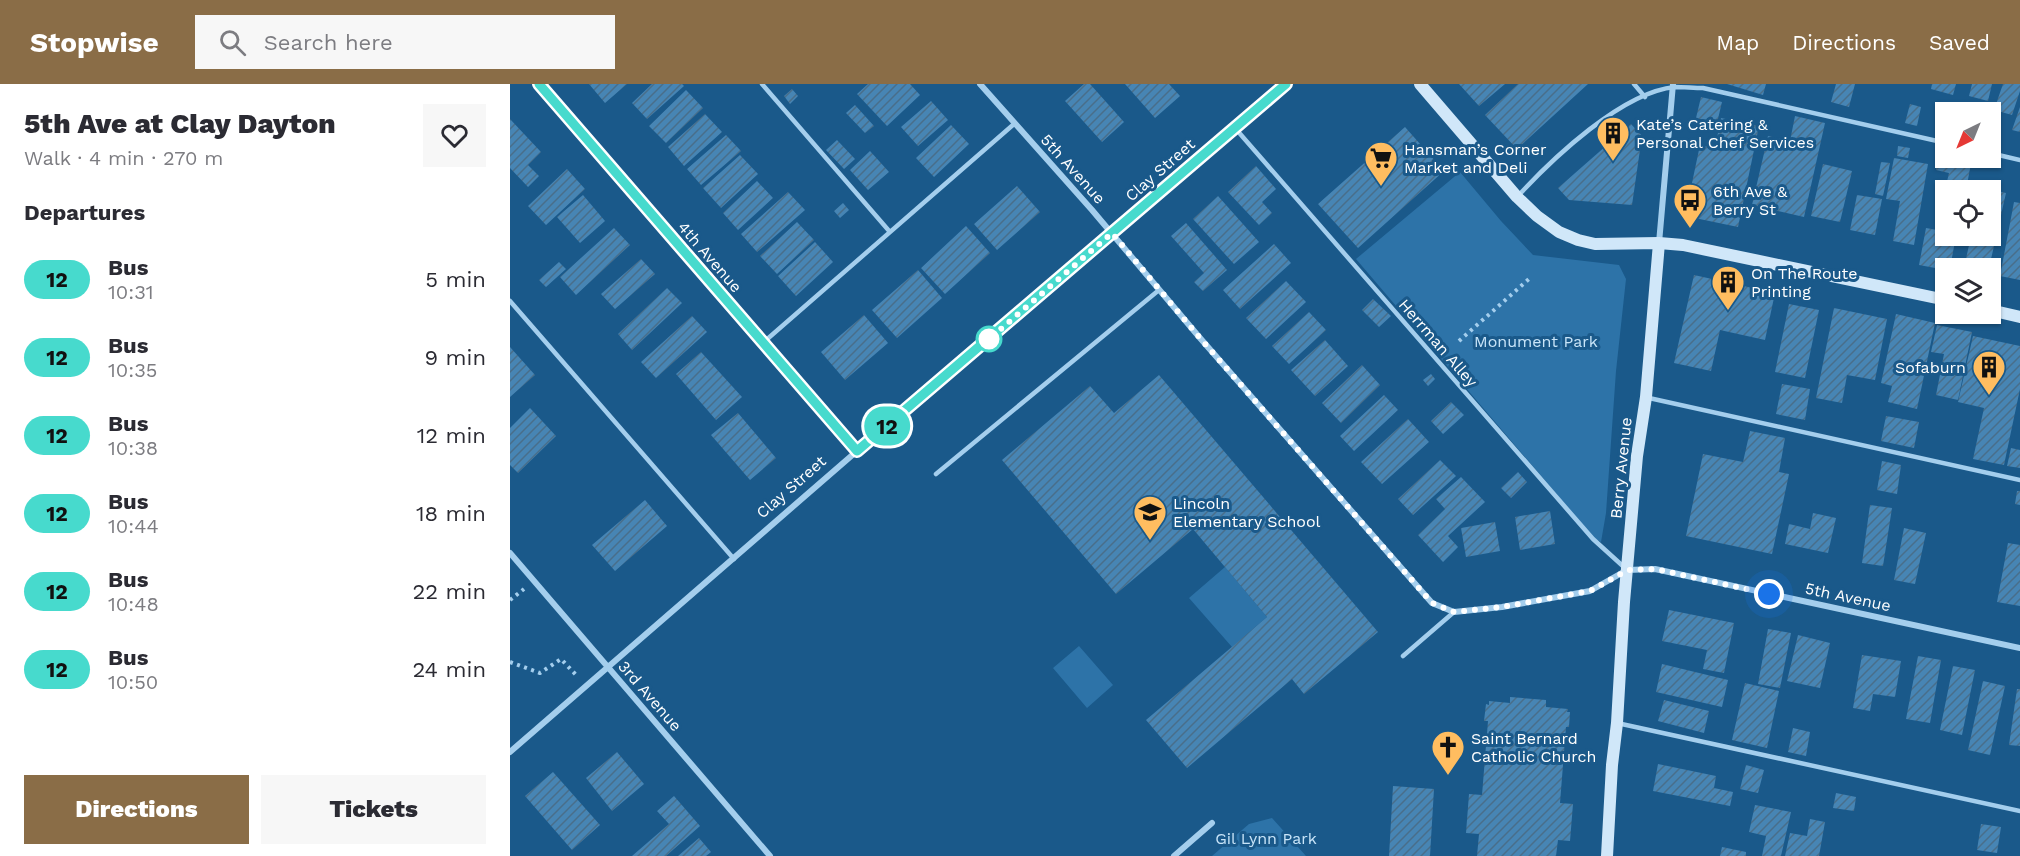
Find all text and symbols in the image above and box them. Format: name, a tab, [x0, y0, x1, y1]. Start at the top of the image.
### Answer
search box	[195, 15, 615, 69]
text: Stopwise	[30, 26, 159, 59]
icon: search	[216, 26, 249, 59]
text: Search here	[264, 30, 393, 55]
text: Map	[1716, 30, 1759, 55]
text: Directions	[1792, 30, 1896, 55]
text: Saved	[1929, 30, 1990, 55]
north arrow	[1935, 102, 2001, 168]
map controls	[1935, 102, 2001, 324]
button: heart	[423, 104, 486, 167]
text: 5th Ave at Clay Dayton	[24, 107, 336, 140]
building icon: Kate’s Catering & Personal Chef Services	[1595, 115, 1631, 162]
place label: Kate’s Catering & Personal Chef Services	[1636, 115, 1814, 152]
street label: 5th Avenue	[1037, 130, 1109, 208]
street label: Clay Street	[1121, 134, 1199, 205]
supermarket icon: Hansman’s Corner Market and Deli	[1363, 140, 1399, 187]
place label: Hansman’s Corner Market and Deli	[1404, 140, 1547, 177]
text: Walk · 4 min · 270 m	[24, 146, 223, 170]
button: locate	[1935, 180, 2001, 246]
bus stop icon: 6th Ave & Berry St	[1672, 182, 1708, 229]
place label: 6th Ave & Berry St	[1713, 182, 1788, 219]
text: Departures	[24, 200, 145, 225]
street label: 4th Avenue	[674, 218, 746, 296]
text: Bus	[108, 255, 148, 280]
button: layers	[1935, 258, 2001, 324]
building icon: On The Route Printing	[1710, 264, 1746, 311]
place label: On The Route Printing	[1751, 264, 1858, 301]
text: 12	[46, 267, 68, 292]
text: 5 min	[425, 267, 486, 292]
text: 10:31	[108, 280, 154, 304]
street label: Herrman Alley	[1395, 295, 1482, 391]
unlabelled marker	[976, 326, 1002, 352]
park label: Monument Park	[1474, 332, 1598, 351]
text: Bus	[108, 333, 148, 358]
text: 12	[46, 345, 68, 370]
text: 9 min	[424, 345, 486, 370]
building icon: Sofaburn	[1971, 349, 2007, 396]
text: 10:35	[108, 358, 157, 382]
place label: Sofaburn	[1895, 358, 1966, 377]
line badge: 12	[860, 406, 914, 446]
text: Bus	[108, 411, 148, 436]
text: 12	[876, 414, 898, 439]
street label: Berry Avenue	[1606, 416, 1636, 520]
text: 12	[46, 423, 68, 448]
text: 12 min	[417, 423, 486, 448]
text: 10:38	[108, 436, 158, 460]
street label: Clay Street	[752, 451, 830, 522]
text: Bus	[108, 489, 148, 514]
school or university icon: Lincoln Elementary School	[1132, 494, 1168, 541]
place label: Lincoln Elementary School	[1173, 494, 1321, 531]
text: 12	[46, 501, 68, 526]
text: 18 min	[416, 501, 486, 526]
text: 10:44	[108, 514, 159, 538]
text: Bus	[108, 567, 148, 592]
text: 12	[46, 579, 68, 604]
text: 22 min	[412, 579, 486, 604]
your location	[1754, 579, 1784, 609]
street label: 5th Avenue	[1803, 579, 1893, 615]
text: 10:48	[108, 592, 159, 616]
text: Bus	[108, 645, 148, 670]
text: 12	[46, 657, 68, 682]
text: 24 min	[412, 657, 486, 682]
street label: 3rd Avenue	[614, 657, 686, 735]
text: 10:50	[108, 670, 158, 694]
church icon: Saint Bernard Catholic Church	[1430, 729, 1466, 776]
place label: Saint Bernard Catholic Church	[1471, 729, 1596, 766]
button: Directions	[24, 775, 249, 844]
button: Tickets	[261, 775, 486, 844]
park label: Gil Lynn Park	[1215, 829, 1317, 848]

